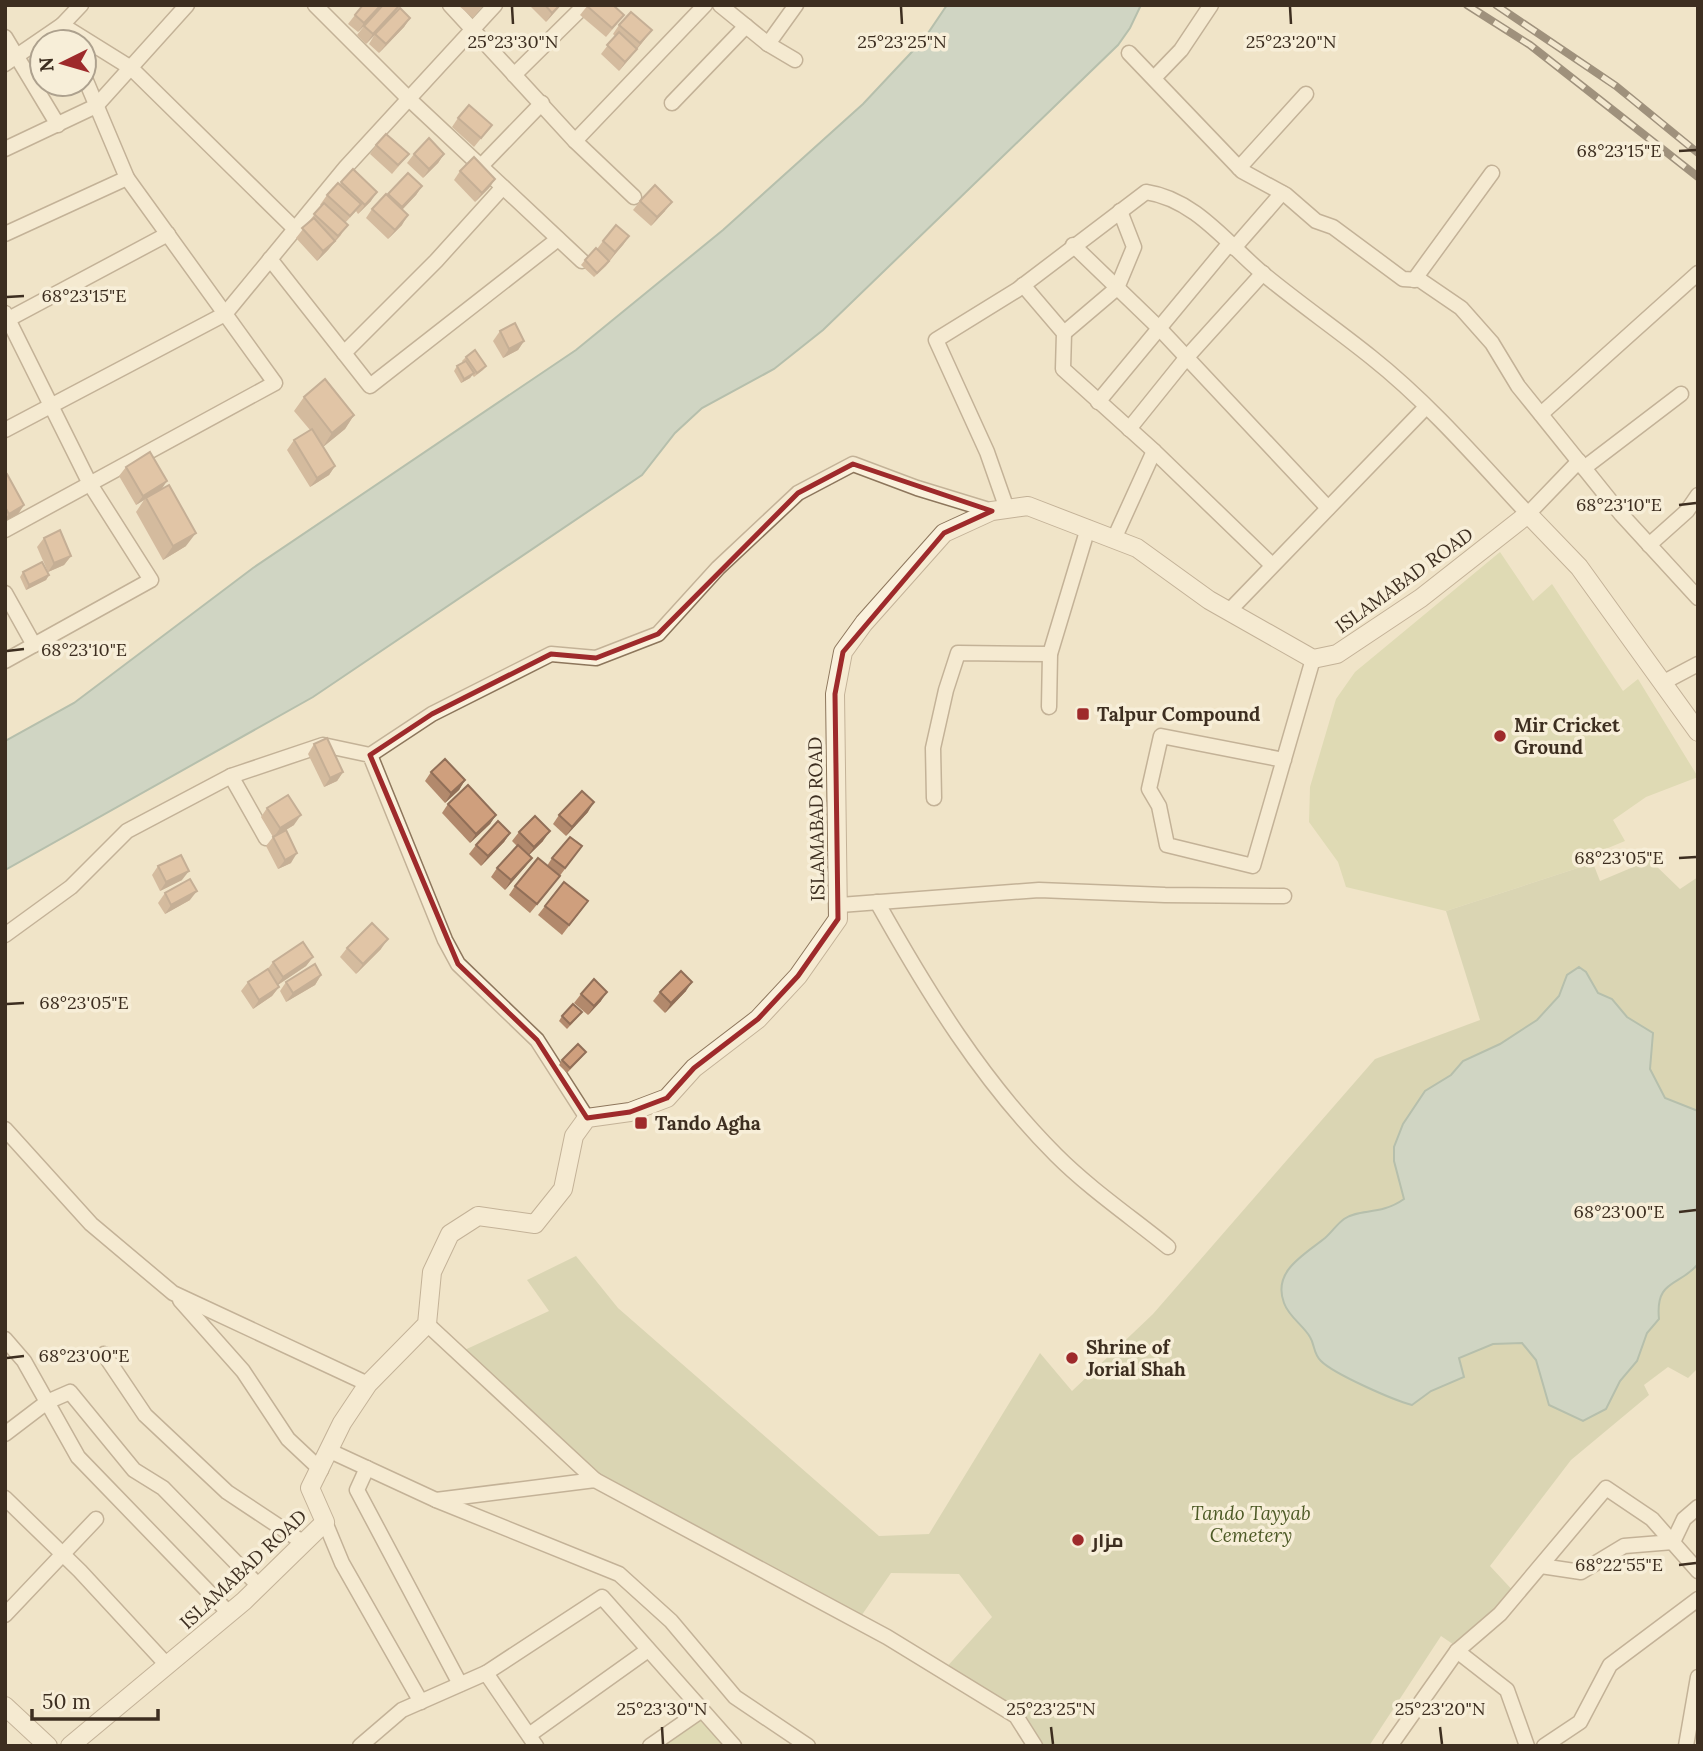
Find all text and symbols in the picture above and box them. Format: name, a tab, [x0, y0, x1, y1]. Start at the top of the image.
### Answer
north arrow	[28, 28, 98, 98]
text: 25°23'30"N	[467, 30, 559, 53]
text: 25°23'25"N	[857, 30, 947, 53]
text: 25°23'20"N	[1246, 30, 1336, 53]
text: N	[33, 56, 59, 73]
text: 68°23'15"E	[1577, 139, 1661, 162]
text: 68°23'15"E	[42, 284, 126, 307]
text: 68°23'10"E	[1576, 493, 1662, 516]
street label: ISLAMABAD ROAD	[1330, 522, 1478, 638]
text: 68°23'10"E	[41, 638, 127, 661]
place label: Talpur Compound	[1097, 702, 1260, 726]
marker: Talpur Compound	[1075, 706, 1091, 722]
place label: Mir Cricket Ground	[1514, 713, 1621, 759]
marker: Mir Cricket Ground	[1492, 728, 1508, 744]
street label: ISLAMABAD ROAD	[803, 736, 829, 902]
text: 68°23'05"E	[1574, 846, 1664, 869]
text: 68°23'05"E	[39, 991, 129, 1014]
place label: Tando Agha	[655, 1111, 761, 1135]
marker: Tando Agha	[633, 1115, 649, 1131]
text: 68°23'00"E	[1574, 1200, 1664, 1223]
place label: Shrine of Jorial Shah	[1086, 1335, 1186, 1381]
text: 68°23'00"E	[39, 1344, 129, 1367]
marker: Shrine of Jorial Shah	[1064, 1350, 1080, 1366]
park label: Tando Tayyab Cemetery	[1191, 1501, 1311, 1547]
street label: ISLAMABAD ROAD	[175, 1504, 311, 1634]
place label: مزار	[1091, 1528, 1124, 1552]
marker: مزار	[1070, 1532, 1086, 1548]
text: 68°22'55"E	[1575, 1553, 1663, 1576]
scale bar	[32, 1678, 158, 1722]
text: 50 m	[42, 1688, 91, 1715]
text: 25°23'30"N	[616, 1697, 708, 1720]
text: 25°23'25"N	[1006, 1697, 1096, 1720]
text: 25°23'20"N	[1395, 1697, 1485, 1720]

